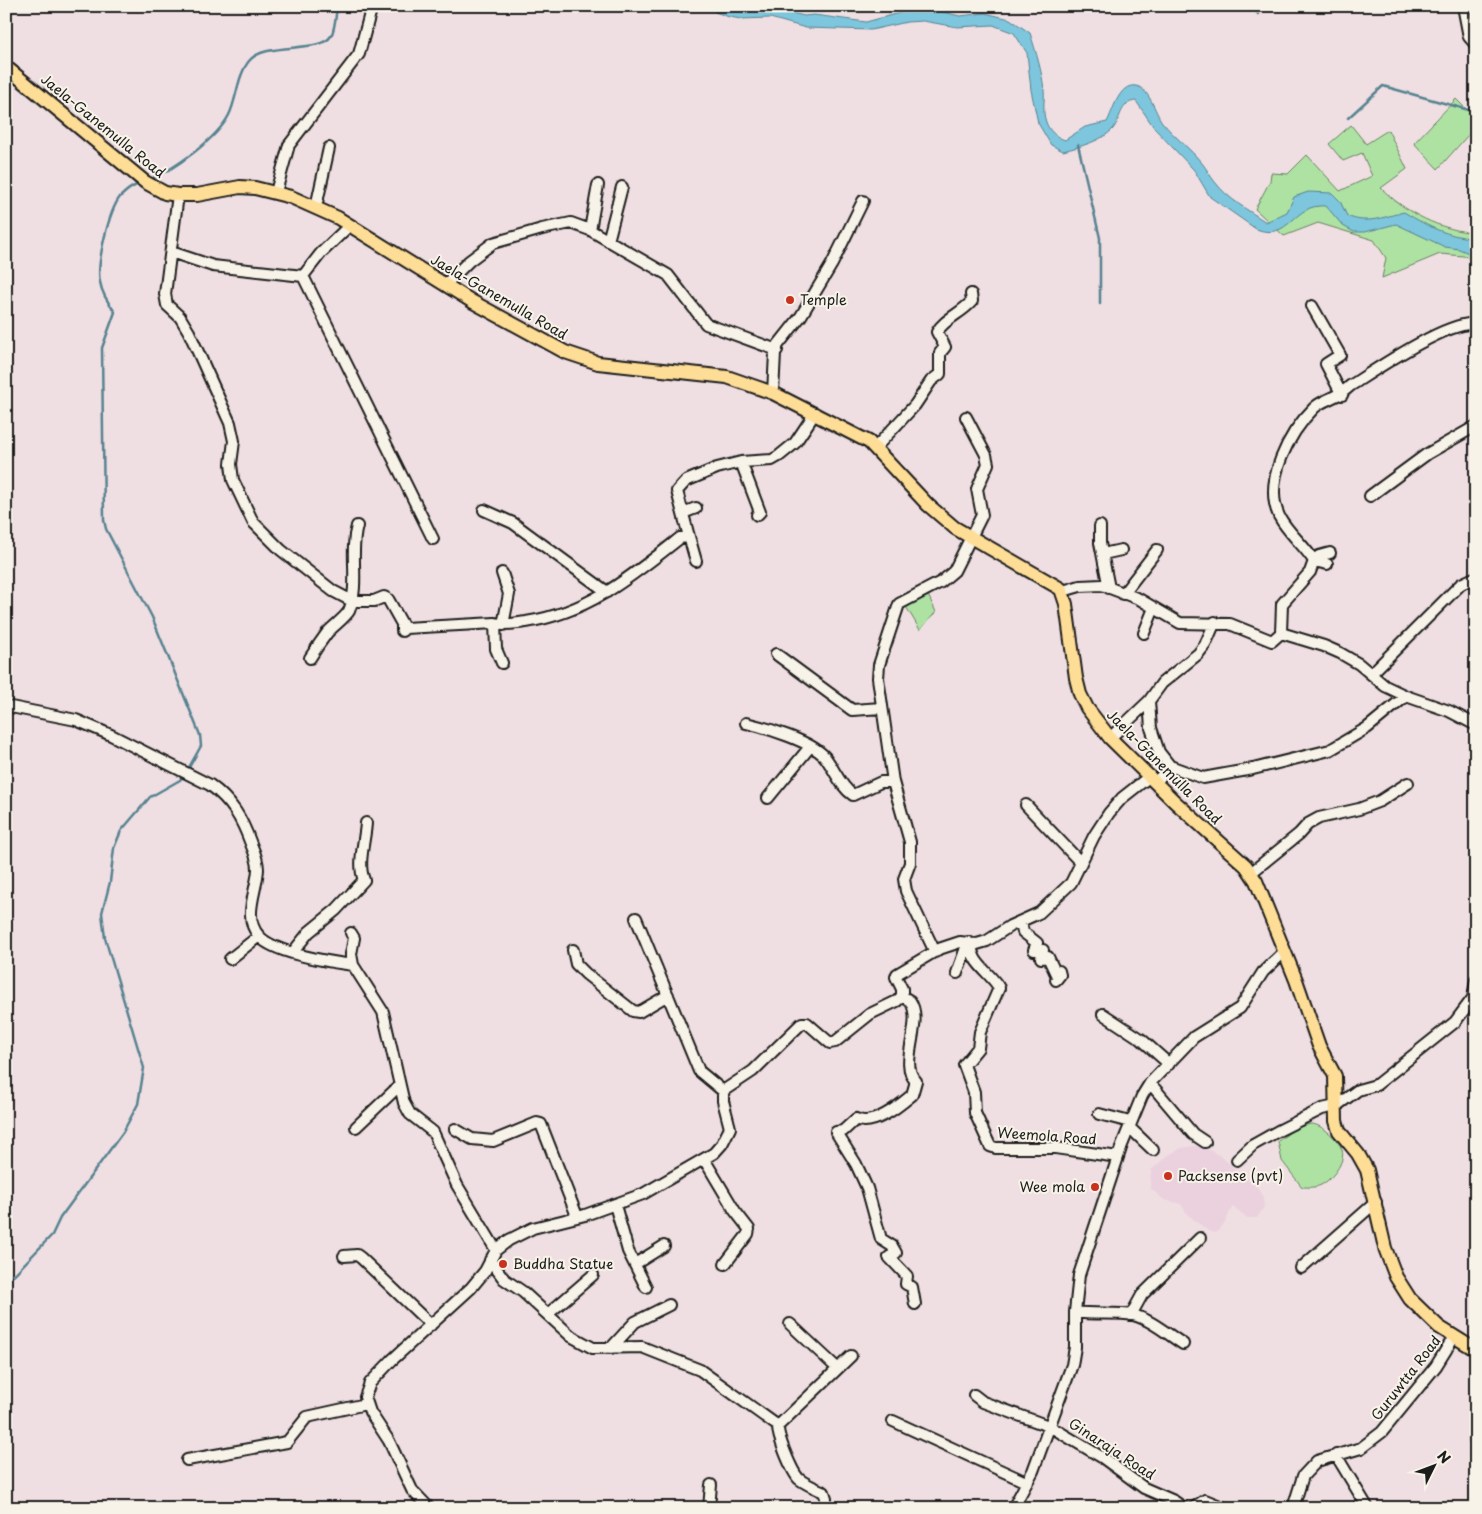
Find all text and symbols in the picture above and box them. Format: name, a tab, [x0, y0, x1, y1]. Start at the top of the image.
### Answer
street label: Jaela-Ganemulla Road	[36, 69, 170, 183]
street label: Jaela-Ganemulla Road	[427, 249, 572, 344]
place label: Temple	[800, 289, 847, 310]
marker: Temple	[784, 294, 796, 306]
street label: Jaela-Ganemulla Road	[1102, 704, 1227, 829]
street label: Weemola Road	[997, 1122, 1097, 1149]
place label: Packsense (pvt)	[1178, 1165, 1283, 1186]
marker: Packsense (pvt)	[1162, 1170, 1174, 1182]
place label: Wee mola	[1019, 1176, 1085, 1197]
marker: Wee mola	[1089, 1181, 1101, 1193]
place label: Buddha Statue	[513, 1253, 613, 1274]
marker: Buddha Statue	[497, 1258, 509, 1270]
street label: Guruwtta Road	[1366, 1331, 1446, 1425]
street label: Ginaraja Road	[1065, 1413, 1160, 1485]
north arrow	[1410, 1442, 1460, 1492]
text: N	[1433, 1446, 1456, 1468]

